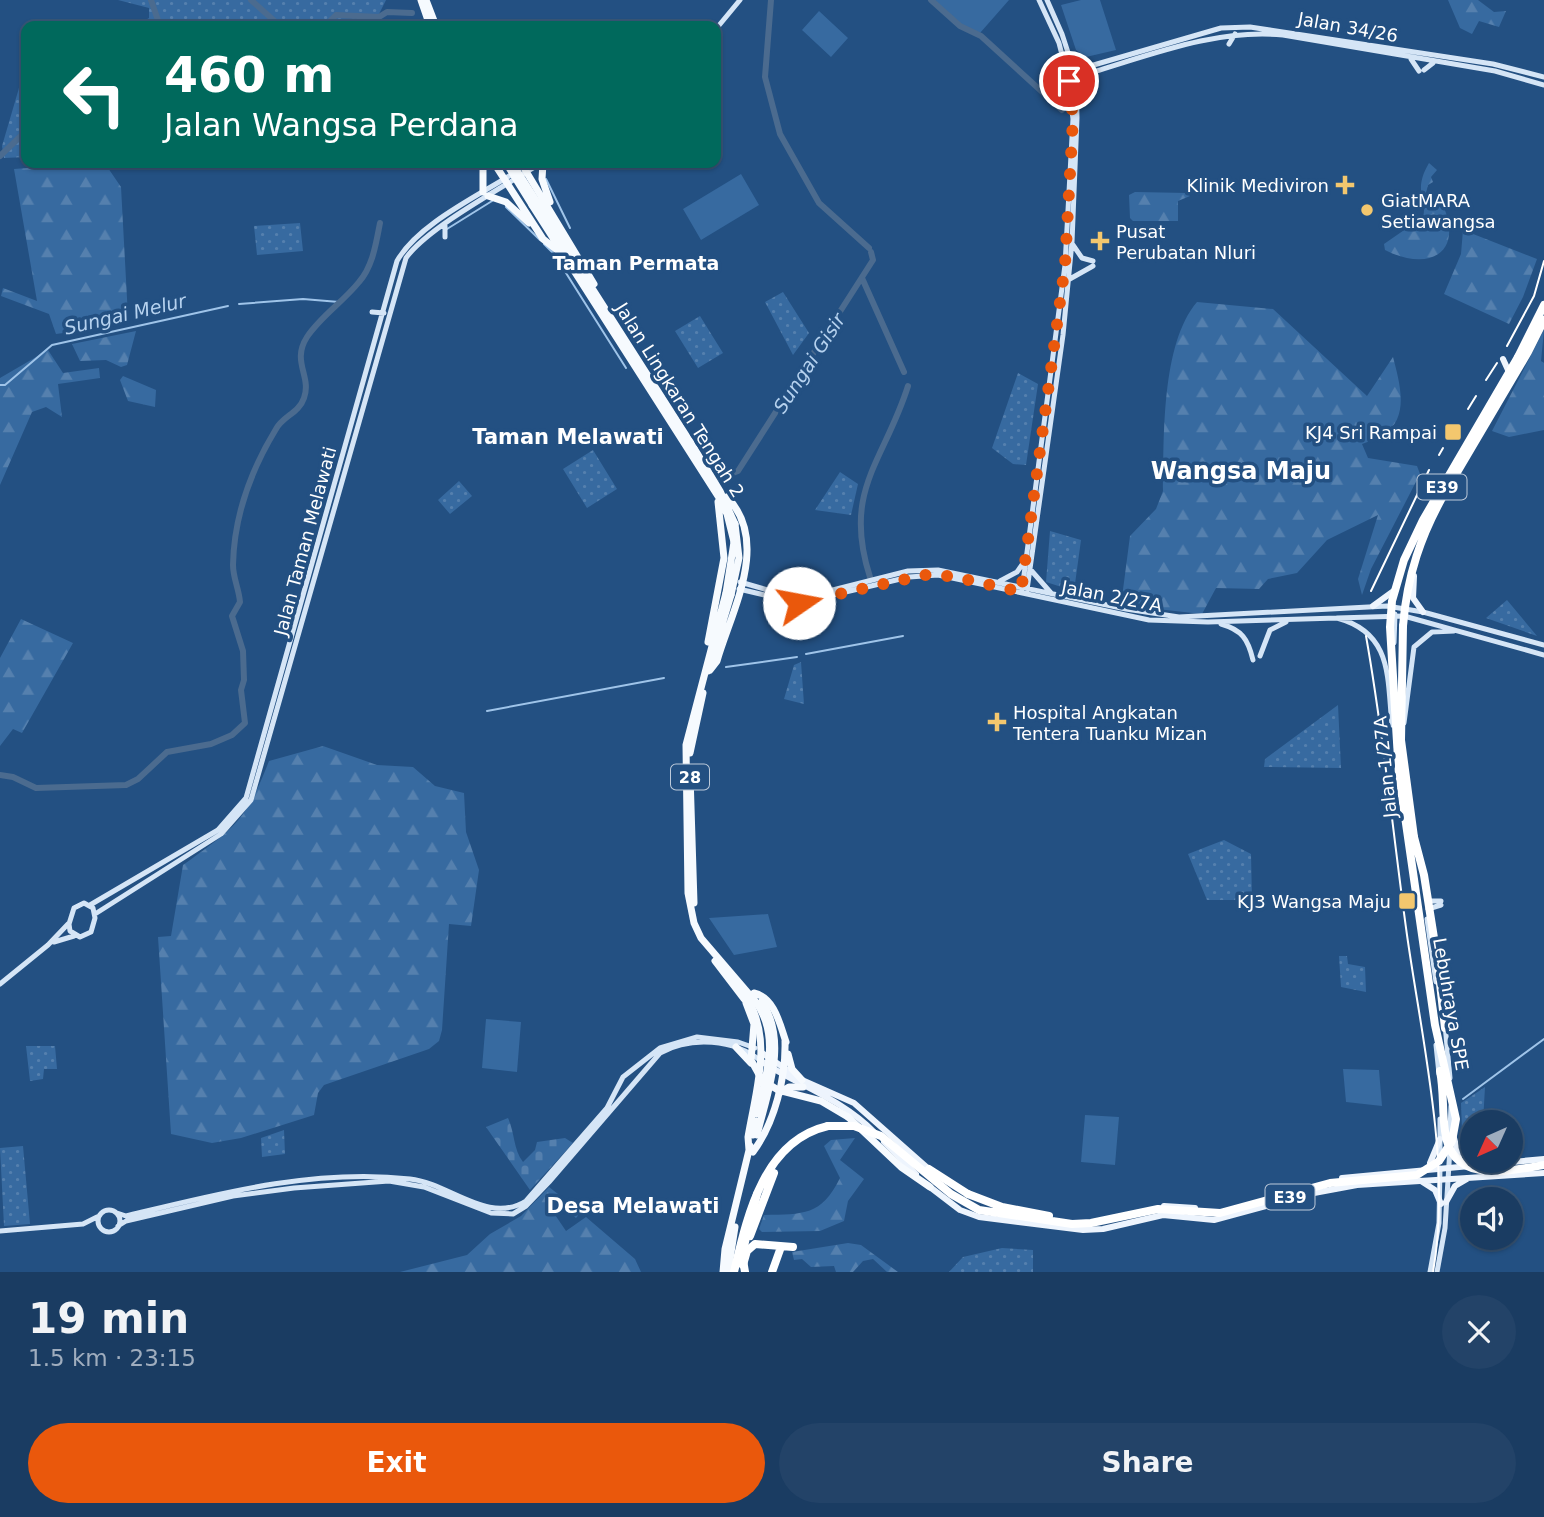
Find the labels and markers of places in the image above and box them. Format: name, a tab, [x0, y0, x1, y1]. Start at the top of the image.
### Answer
pin	[1039, 51, 1099, 111]
place label: Klinik Mediviron	[1187, 175, 1329, 196]
marker: Klinik Mediviron	[1335, 175, 1355, 195]
place label: GiatMARA Setiawangsa	[1381, 190, 1496, 232]
marker: GiatMARA Setiawangsa	[1359, 202, 1375, 218]
place label: Pusat Perubatan Nluri	[1116, 221, 1256, 263]
marker: Pusat Perubatan Nluri	[1090, 231, 1110, 251]
place label: KJ4 Sri Rampai	[1305, 422, 1437, 443]
marker: KJ4 Sri Rampai	[1443, 422, 1463, 442]
place label: Hospital Angkatan Tentera Tuanku Mizan	[1012, 702, 1207, 744]
marker: Hospital Angkatan Tentera Tuanku Mizan	[987, 712, 1007, 732]
place label: KJ3 Wangsa Maju	[1237, 891, 1391, 912]
marker: KJ3 Wangsa Maju	[1397, 891, 1417, 911]

